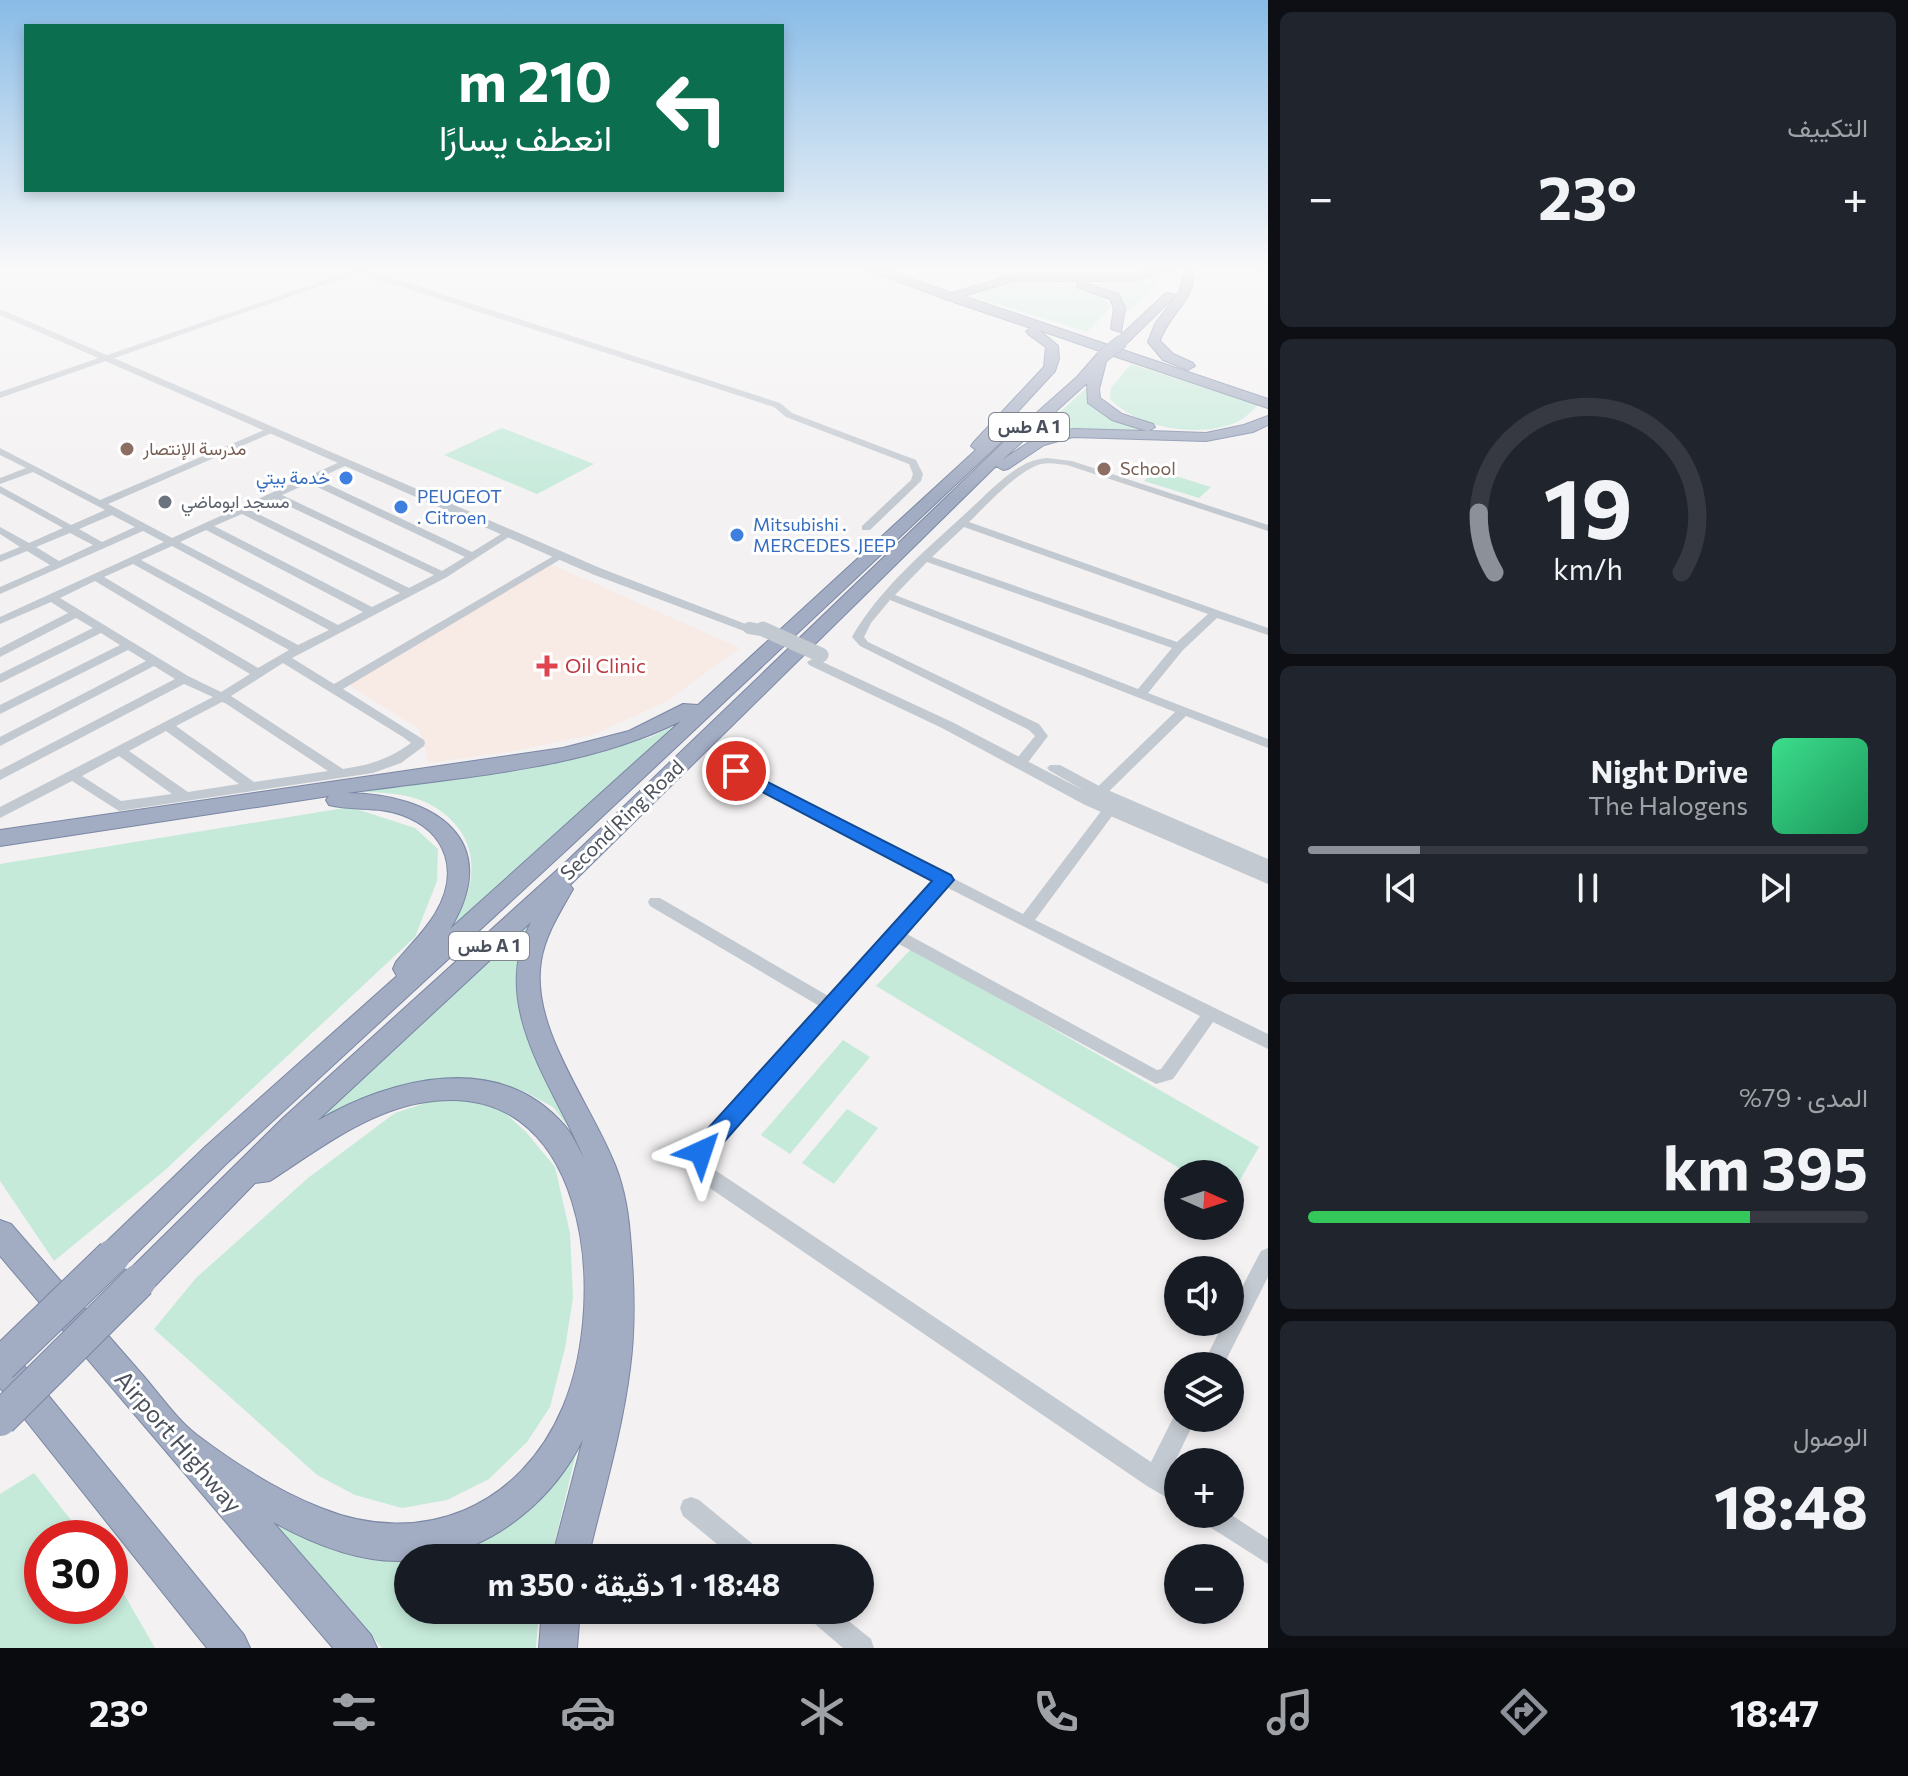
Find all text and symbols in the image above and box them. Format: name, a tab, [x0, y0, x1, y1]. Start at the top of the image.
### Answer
text: 210 m	[458, 45, 612, 114]
icon: left	[640, 56, 744, 160]
text: التكييف	[1787, 111, 1868, 142]
text: انعطف يسارًا	[439, 114, 612, 158]
text: 23°	[1538, 159, 1637, 232]
text: −	[1308, 169, 1333, 223]
text: +	[1842, 169, 1868, 223]
road number: طس A 1	[989, 413, 1069, 441]
place label: مدرسة الإنتصار	[142, 437, 246, 461]
marker: مدرسة الإنتصار	[118, 440, 136, 458]
text: 19	[1544, 453, 1632, 555]
place label: School	[1120, 457, 1176, 479]
marker: School	[1095, 460, 1113, 478]
place label: خدمة بيتي	[256, 466, 330, 493]
marker: خدمة بيتي	[337, 469, 355, 487]
place label: PEUGEOT . Citroen	[417, 485, 502, 528]
place label: مسجد ابوماضي	[181, 490, 290, 517]
marker: مسجد ابوماضي	[156, 493, 174, 511]
marker: PEUGEOT . Citroen	[392, 498, 410, 516]
place label: Mitsubishi . MERCEDES .JEEP	[753, 513, 896, 556]
marker: Mitsubishi . MERCEDES .JEEP	[728, 526, 746, 544]
text: km/h	[1553, 551, 1623, 586]
place label: Oil Clinic	[565, 653, 646, 677]
marker: Oil Clinic	[536, 655, 558, 677]
pin	[702, 737, 770, 805]
icon: arrive	[714, 749, 758, 793]
text: Night Drive	[1591, 752, 1748, 789]
street label: Second Ring Road	[555, 754, 688, 884]
text: The Halogens	[1588, 789, 1748, 820]
icon: previous	[1379, 866, 1423, 910]
icon: pause	[1566, 866, 1610, 910]
icon: next	[1753, 866, 1797, 910]
road number: طس A 1	[449, 932, 529, 960]
text: المدى · 79%	[1739, 1081, 1868, 1112]
position arrow	[659, 1110, 743, 1194]
text: 395 km	[1663, 1129, 1868, 1202]
north arrow	[1164, 1160, 1244, 1240]
map controls	[1164, 1160, 1244, 1624]
button: sound	[1164, 1256, 1244, 1336]
button: layers	[1164, 1352, 1244, 1432]
street label: Airport Highway	[109, 1364, 249, 1518]
text: الوصول	[1793, 1420, 1868, 1451]
button: +	[1164, 1448, 1244, 1528]
text: 18:48	[1714, 1468, 1868, 1541]
speed limit sign: 30	[24, 1520, 128, 1624]
button: −	[1164, 1544, 1244, 1624]
text: 18:48 · 1 دقيقة · 350 m	[488, 1565, 780, 1602]
icon: filters	[326, 1684, 382, 1740]
icon: car	[560, 1684, 616, 1740]
icon: climate	[794, 1684, 850, 1740]
icon: phone	[1028, 1684, 1084, 1740]
icon: music	[1262, 1684, 1318, 1740]
icon: directions	[1496, 1684, 1552, 1740]
text: 23°	[89, 1690, 148, 1734]
text: 18:47	[1730, 1690, 1819, 1734]

